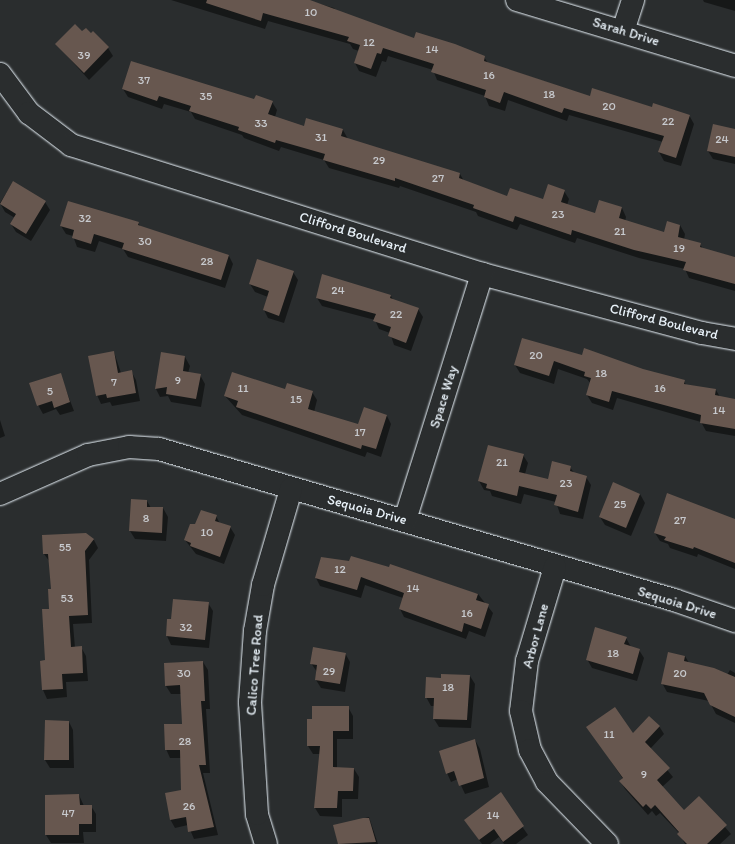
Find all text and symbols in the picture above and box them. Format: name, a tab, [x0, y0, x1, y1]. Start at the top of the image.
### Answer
house number: 10	[305, 6, 317, 20]
street label: Sarah Drive	[590, 14, 662, 50]
house number: 12	[363, 36, 375, 50]
house number: 14	[426, 43, 438, 57]
house number: 39	[78, 49, 90, 63]
house number: 16	[483, 69, 495, 83]
house number: 37	[138, 74, 150, 88]
house number: 18	[543, 88, 555, 102]
house number: 35	[200, 90, 212, 104]
house number: 20	[602, 100, 616, 114]
house number: 22	[662, 115, 674, 129]
house number: 33	[254, 117, 268, 131]
house number: 31	[315, 131, 327, 145]
house number: 24	[715, 133, 729, 147]
house number: 29	[373, 154, 385, 168]
house number: 27	[432, 172, 444, 186]
house number: 23	[552, 208, 564, 222]
street label: Clifford Boulevard	[297, 209, 409, 257]
house number: 32	[79, 212, 91, 226]
house number: 21	[614, 225, 626, 239]
house number: 30	[138, 235, 152, 249]
house number: 19	[673, 242, 685, 256]
house number: 28	[201, 255, 213, 269]
house number: 24	[331, 284, 345, 298]
street label: Clifford Boulevard	[608, 300, 720, 344]
house number: 22	[390, 308, 402, 322]
house number: 20	[529, 349, 543, 363]
street label: Space Way	[427, 364, 461, 430]
house number: 18	[595, 367, 607, 381]
house number: 9	[175, 374, 181, 388]
house number: 7	[111, 376, 117, 390]
house number: 11	[237, 382, 249, 396]
house number: 16	[654, 382, 666, 396]
house number: 5	[47, 385, 53, 399]
house number: 15	[290, 393, 302, 407]
house number: 14	[713, 404, 725, 418]
house number: 17	[354, 426, 366, 440]
house number: 21	[496, 456, 508, 470]
house number: 23	[560, 477, 572, 491]
street label: Sequoia Drive	[325, 491, 409, 529]
house number: 25	[614, 498, 626, 512]
house number: 8	[143, 512, 149, 526]
house number: 27	[674, 514, 686, 528]
house number: 10	[201, 526, 213, 540]
house number: 55	[59, 541, 71, 555]
house number: 12	[334, 563, 346, 577]
house number: 14	[407, 582, 419, 596]
street label: Sequoia Drive	[636, 583, 718, 623]
house number: 53	[61, 592, 73, 606]
street label: Arbor Lane	[519, 602, 553, 670]
house number: 16	[461, 607, 473, 621]
street label: Calico Tree Road	[243, 615, 267, 715]
house number: 32	[180, 621, 192, 635]
house number: 18	[607, 647, 619, 661]
house number: 29	[323, 665, 335, 679]
house number: 30	[177, 667, 191, 681]
house number: 20	[673, 667, 687, 681]
house number: 18	[442, 681, 454, 695]
house number: 11	[603, 728, 615, 742]
house number: 28	[179, 735, 191, 749]
house number: 9	[641, 768, 647, 782]
house number: 26	[183, 800, 195, 814]
house number: 47	[61, 807, 75, 821]
house number: 14	[487, 809, 499, 823]

